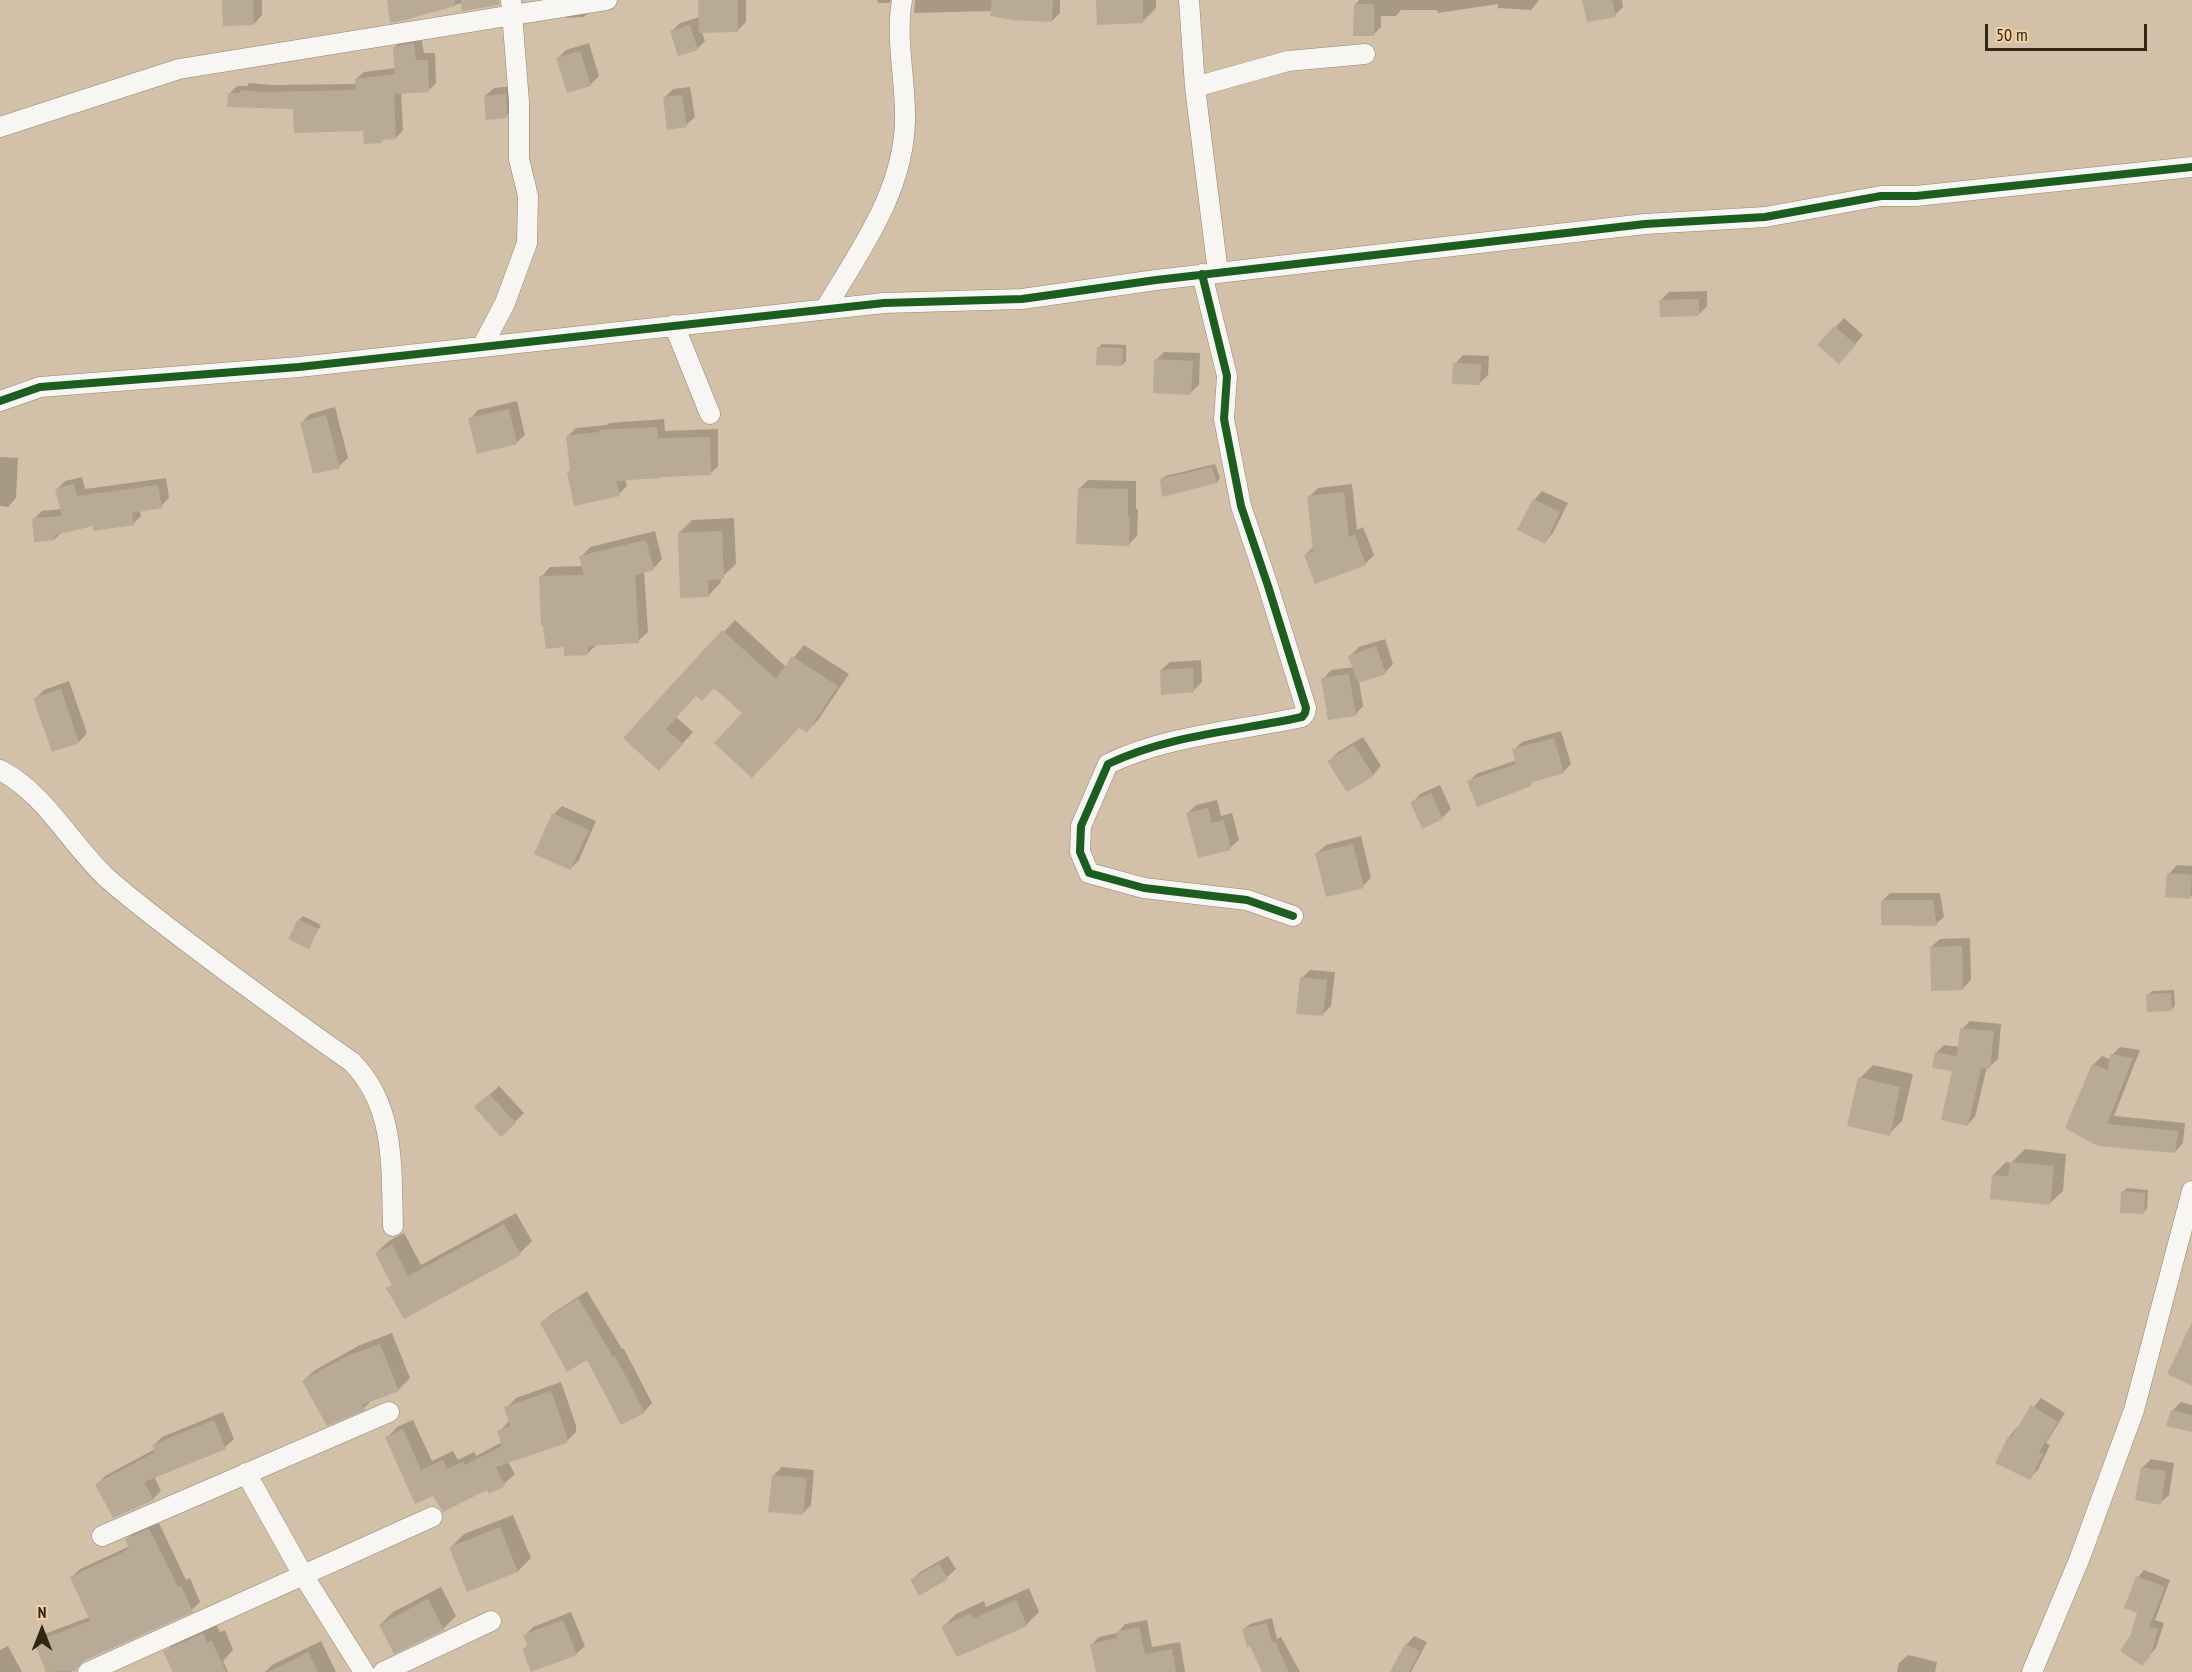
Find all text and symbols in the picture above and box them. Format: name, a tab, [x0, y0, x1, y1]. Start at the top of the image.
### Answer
scale bar	[1988, 12, 2150, 50]
text: 50 m	[1996, 23, 2028, 46]
north arrow	[12, 1600, 72, 1660]
text: N	[38, 1602, 46, 1622]

